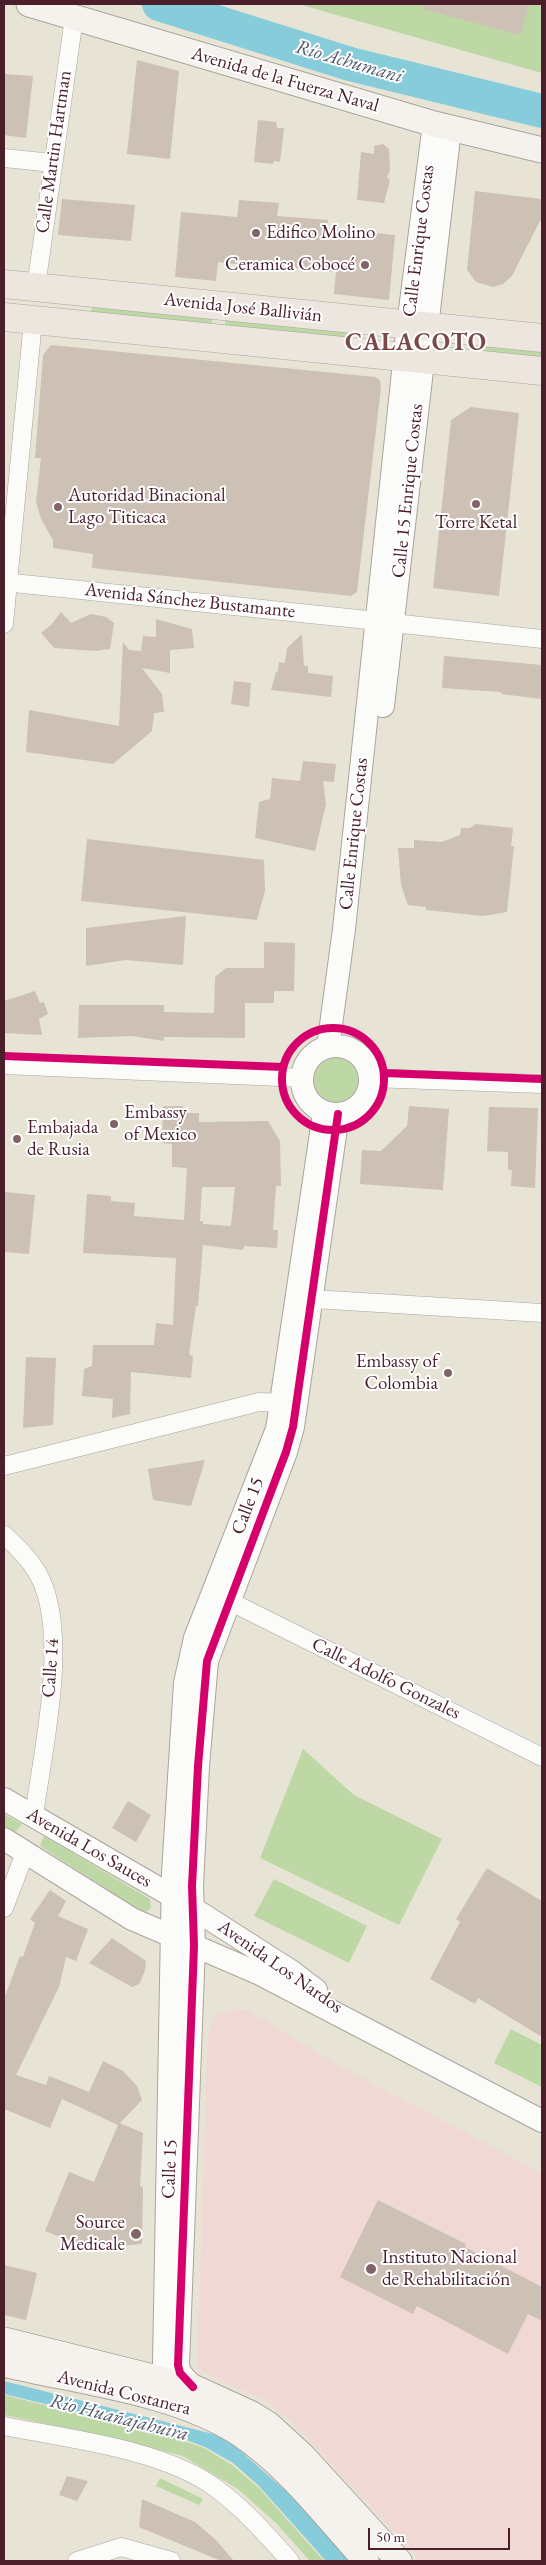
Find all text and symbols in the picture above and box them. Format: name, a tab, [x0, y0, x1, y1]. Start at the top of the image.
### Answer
water label: Río Achumani	[293, 35, 405, 89]
street label: Avenida de la Fuerza Naval	[189, 42, 381, 118]
street label: Calle Martin Hartman	[31, 69, 77, 235]
street label: Calle Enrique Costas	[398, 164, 440, 318]
place label: Edifico Molino	[266, 222, 375, 244]
marker: Edifico Molino	[250, 227, 262, 239]
place label: Ceramica Cobocé	[225, 254, 355, 276]
marker: Ceramica Cobocé	[359, 259, 371, 271]
street label: Avenida José Ballivián	[163, 288, 323, 328]
district label: CALACOTO	[344, 329, 488, 357]
street label: Calle 15 Enrique Costas	[388, 403, 428, 579]
place label: Autoridad Binacional Lago Titicaca	[68, 485, 226, 529]
marker: Torre Ketal	[470, 498, 482, 510]
marker: Autoridad Binacional Lago Titicaca	[52, 501, 64, 513]
place label: Torre Ketal	[435, 512, 517, 534]
street label: Avenida Sánchez Bustamante	[84, 579, 296, 623]
street label: Calle Enrique Costas	[335, 757, 373, 911]
place label: Embassy of Mexico	[124, 1102, 197, 1146]
place label: Embajada de Rusia	[27, 1117, 98, 1161]
marker: Embassy of Mexico	[108, 1118, 120, 1130]
marker: Embajada de Rusia	[11, 1133, 23, 1145]
place label: Embassy of Colombia	[356, 1351, 438, 1395]
marker: Embassy of Colombia	[442, 1367, 454, 1379]
street label: Calle 15	[227, 1474, 269, 1538]
street label: Calle Adolfo Gonzales	[308, 1633, 464, 1725]
street label: Calle 14	[38, 1637, 64, 1699]
street label: Avenida Los Sauces	[22, 1803, 156, 1893]
street label: Avenida Los Nardos	[213, 1915, 347, 2019]
street label: Calle 15	[158, 2139, 182, 2199]
place label: Source Medicale	[60, 2212, 125, 2256]
marker: Source Medicale	[129, 2227, 143, 2241]
place label: Instituto Nacional de Rehabilitación	[382, 2247, 517, 2291]
marker: Instituto Nacional de Rehabilitación	[364, 2262, 378, 2276]
street label: Avenida Costanera	[55, 2365, 193, 2421]
water label: Río Huañajahuira	[47, 2389, 191, 2447]
scale bar	[371, 2518, 514, 2550]
text: 50 m	[376, 2527, 405, 2546]

